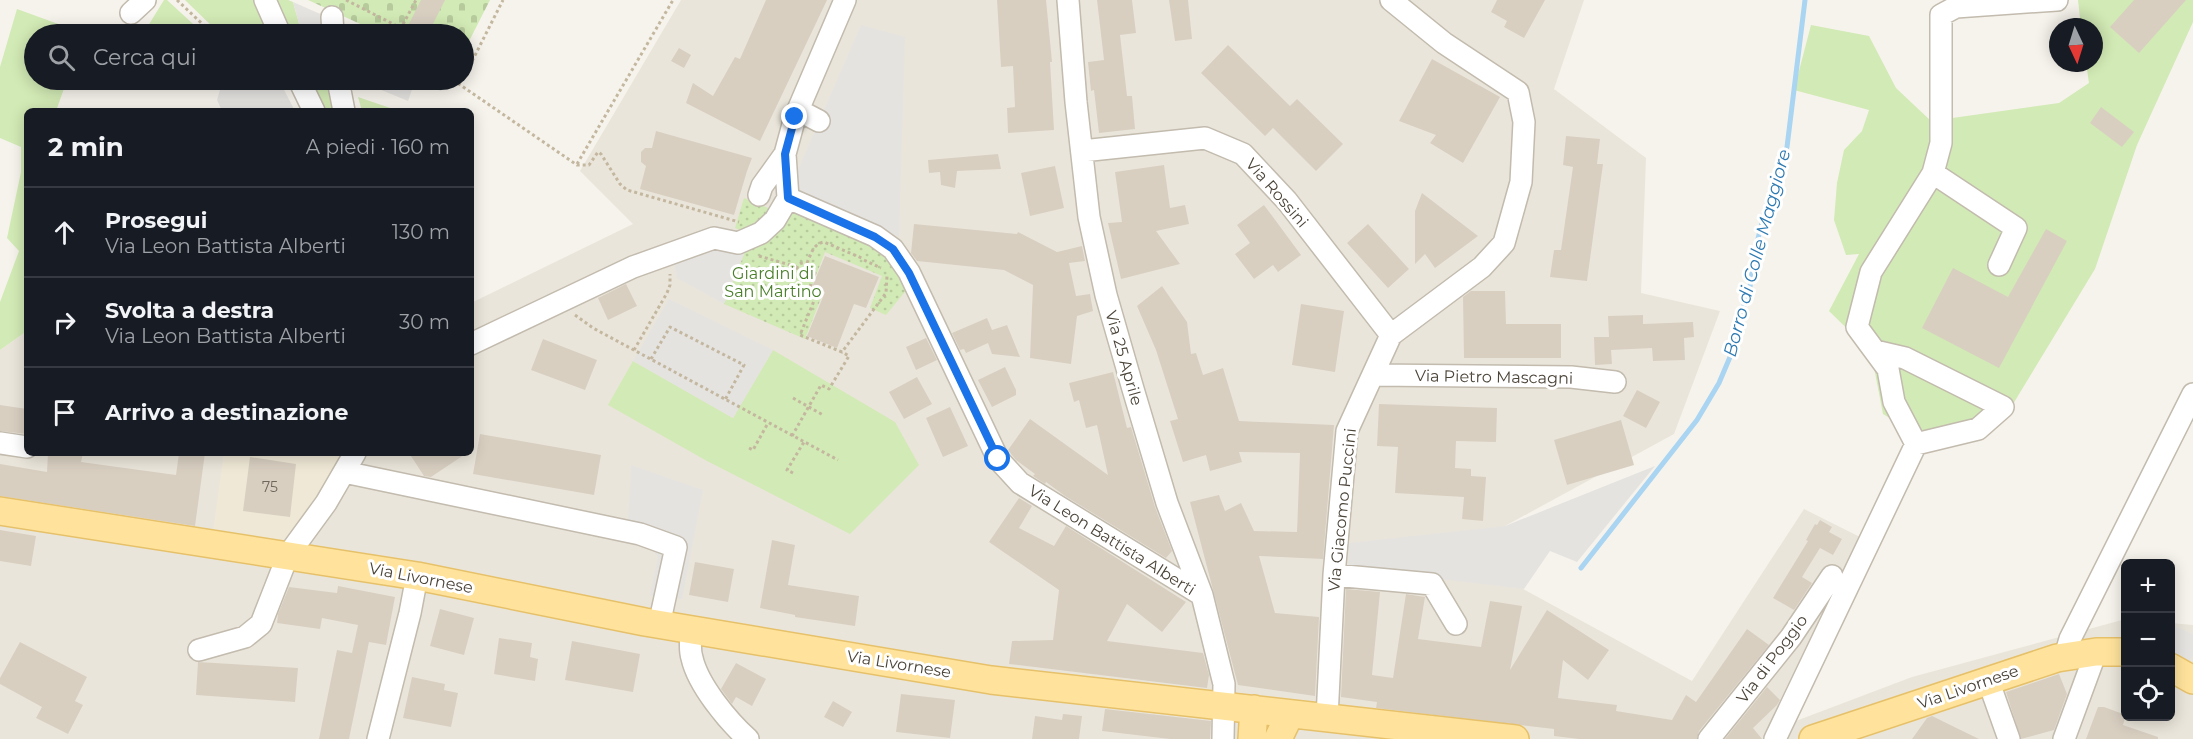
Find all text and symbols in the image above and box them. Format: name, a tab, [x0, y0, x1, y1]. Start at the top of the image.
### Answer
north arrow	[2049, 18, 2103, 72]
search box	[24, 24, 474, 90]
icon: search	[45, 41, 78, 74]
text: Cerca qui	[93, 44, 197, 71]
route end	[781, 103, 807, 129]
text: 2 min	[48, 131, 124, 163]
text: A piedi · 160 m	[306, 135, 450, 159]
water label: Borro di Colle Maggiore	[1719, 147, 1795, 359]
street label: Via Rossini	[1242, 155, 1312, 231]
text: Prosegui	[105, 207, 207, 234]
icon: ahead	[48, 216, 81, 249]
text: 130 m	[392, 220, 450, 244]
text: Via Leon Battista Alberti	[105, 234, 346, 258]
park label: Giardini di San Martino	[724, 264, 822, 301]
text: Svolta a destra	[105, 297, 274, 324]
icon: right	[48, 306, 81, 339]
street label: Via 25 Aprile	[1101, 308, 1147, 408]
text: 30 m	[399, 310, 450, 334]
text: Via Leon Battista Alberti	[105, 324, 346, 348]
street label: Via Pietro Mascagni	[1415, 366, 1573, 388]
icon: arrive	[48, 396, 81, 429]
text: Arrivo a destinazione	[105, 399, 348, 426]
street label: Via Giacomo Puccini	[1324, 427, 1360, 593]
route start	[984, 445, 1010, 471]
house number: 75	[262, 478, 278, 496]
street label: Via Leon Battista Alberti	[1025, 481, 1199, 599]
street label: Via Livornese	[368, 559, 474, 597]
map controls	[2121, 559, 2175, 721]
button: +	[2121, 559, 2175, 613]
street label: Via di Poggio	[1733, 611, 1811, 707]
button: −	[2121, 613, 2175, 667]
street label: Via Livornese	[846, 646, 952, 682]
street label: Via Livornese	[1915, 661, 2021, 713]
button: locate	[2121, 667, 2175, 721]

